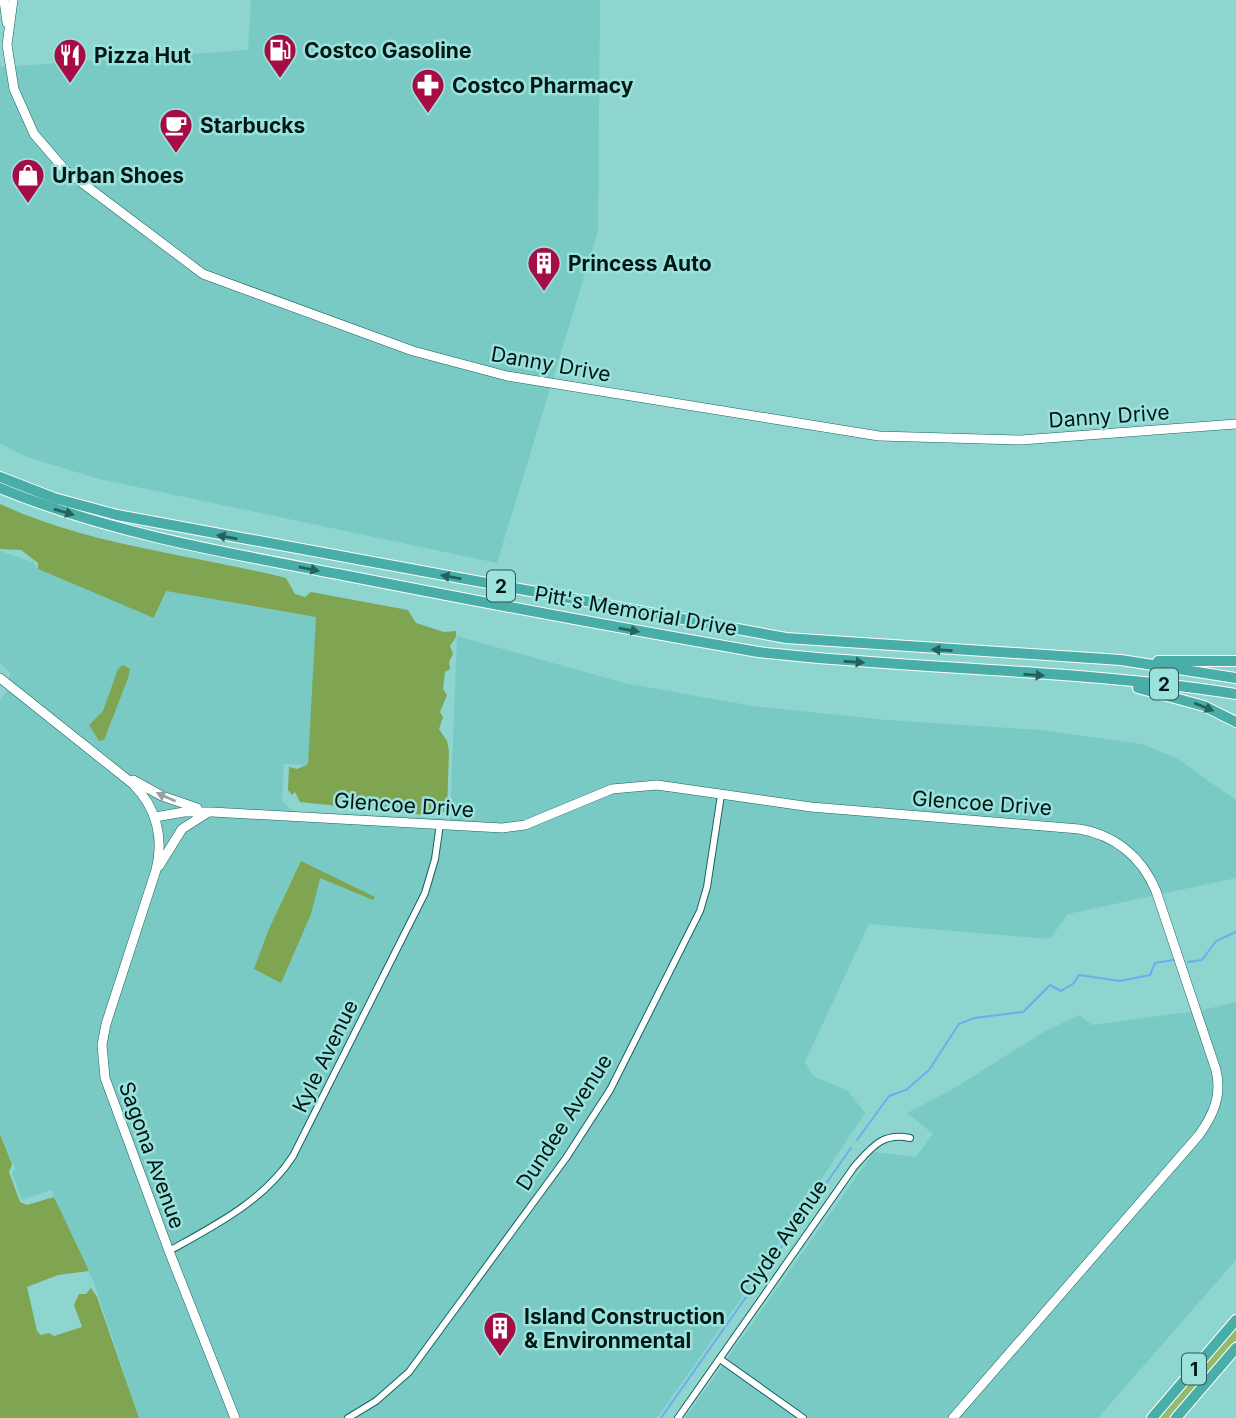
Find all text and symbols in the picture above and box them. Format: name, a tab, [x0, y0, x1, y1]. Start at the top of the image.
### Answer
fuel station icon: Costco Gasoline	[261, 31, 299, 80]
restaurant icon: Pizza Hut	[51, 36, 89, 85]
place label: Costco Gasoline	[304, 38, 471, 63]
place label: Pizza Hut	[94, 43, 191, 68]
pharmacy icon: Costco Pharmacy	[409, 66, 447, 115]
place label: Costco Pharmacy	[452, 73, 634, 98]
cafe icon: Starbucks	[157, 106, 195, 155]
place label: Starbucks	[200, 113, 305, 138]
shop icon: Urban Shoes	[9, 156, 47, 205]
place label: Urban Shoes	[52, 163, 184, 188]
building icon: Princess Auto	[525, 244, 563, 293]
place label: Princess Auto	[568, 251, 712, 276]
street label: Danny Drive	[489, 341, 613, 387]
street label: Danny Drive	[1048, 399, 1170, 433]
one-way arrow	[53, 508, 74, 518]
one-way arrow	[216, 531, 238, 542]
one-way arrow	[298, 563, 320, 574]
road number: 2	[487, 570, 515, 601]
one-way arrow	[440, 571, 462, 582]
street label: Pitt's Memorial Drive	[533, 581, 739, 641]
one-way arrow	[618, 625, 640, 636]
one-way arrow	[931, 644, 953, 655]
one-way arrow	[843, 657, 865, 668]
road number: 2	[1150, 668, 1178, 699]
one-way arrow	[1024, 669, 1046, 680]
one-way arrow	[1194, 702, 1215, 713]
street label: Glencoe Drive	[911, 786, 1053, 820]
street label: Glencoe Drive	[333, 788, 475, 822]
one-way arrow	[155, 792, 176, 803]
street label: Kyle Avenue	[287, 996, 363, 1116]
street label: Dundee Avenue	[511, 1049, 617, 1195]
street label: Sagona Avenue	[114, 1078, 190, 1232]
street label: Clyde Avenue	[734, 1175, 832, 1301]
place label: Island Construction & Environmental	[524, 1304, 725, 1353]
building icon: Island Construction & Environmental	[481, 1309, 519, 1358]
road number: 1	[1182, 1354, 1206, 1385]

